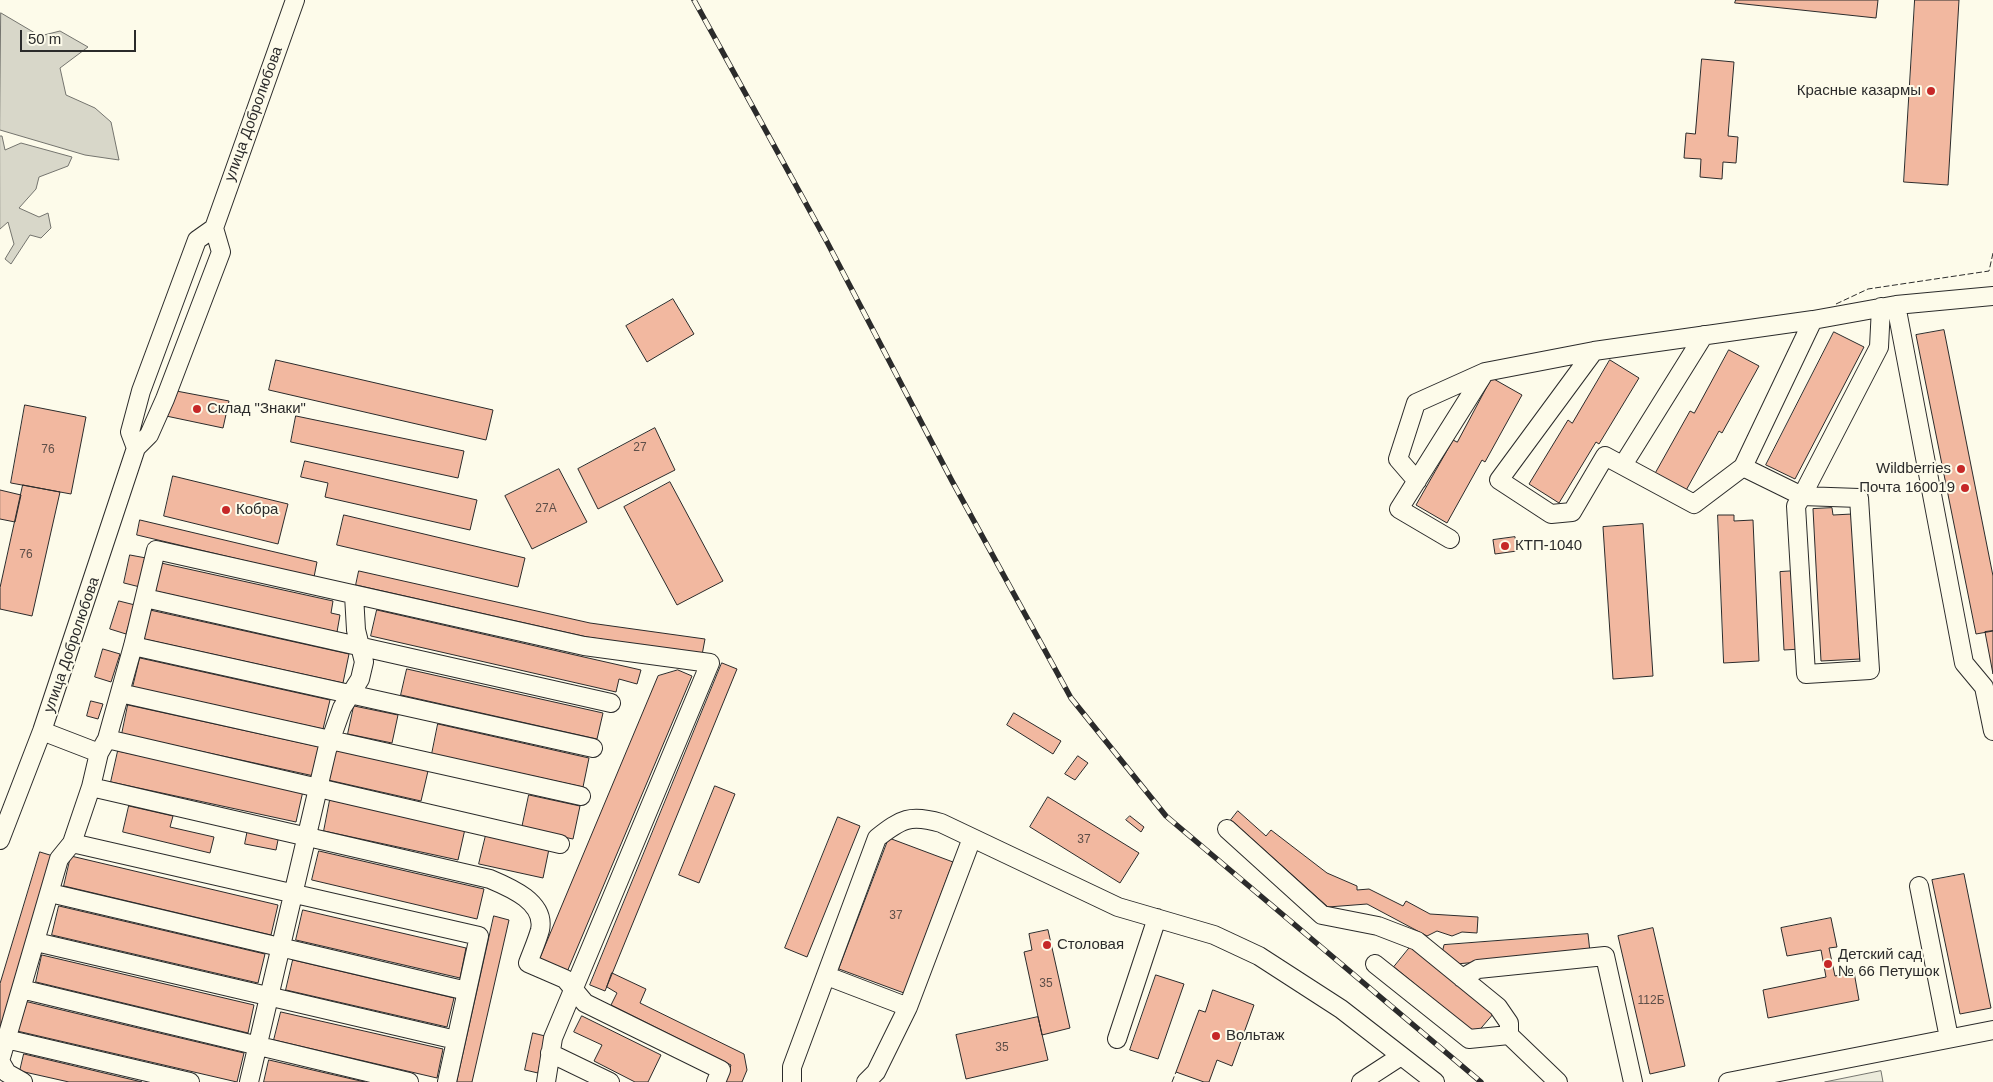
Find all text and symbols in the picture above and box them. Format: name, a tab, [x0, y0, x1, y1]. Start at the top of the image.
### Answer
scale bar	[22, 20, 139, 52]
text: 50 m	[28, 30, 61, 47]
street label: улица Добролюбова	[221, 44, 287, 184]
place label: Красные казармы	[1797, 82, 1921, 100]
marker: Красные казармы	[1925, 85, 1937, 97]
place label: Склад "Знаки"	[207, 400, 306, 418]
marker: Склад "Знаки"	[191, 403, 203, 415]
house number: 27	[633, 441, 647, 455]
house number: 76	[41, 443, 55, 457]
place label: Wildberries	[1876, 460, 1951, 478]
marker: Wildberries	[1955, 463, 1967, 475]
place label: Почта 160019	[1859, 479, 1955, 497]
marker: Почта 160019	[1959, 482, 1971, 494]
place label: Кобра	[236, 501, 278, 519]
house number: 27А	[535, 502, 557, 516]
marker: Кобра	[220, 504, 232, 516]
place label: КТП-1040	[1515, 537, 1582, 555]
marker: КТП-1040	[1499, 540, 1511, 552]
house number: 76	[19, 548, 33, 562]
street label: улица Добролюбова	[40, 575, 104, 715]
house number: 37	[1077, 833, 1091, 847]
house number: 37	[889, 909, 903, 923]
place label: Столовая	[1057, 936, 1124, 954]
marker: Столовая	[1041, 939, 1053, 951]
place label: Детский сад № 66 Петушок	[1838, 946, 1939, 981]
marker: Детский сад № 66 Петушок	[1822, 958, 1834, 970]
house number: 35	[1039, 977, 1053, 991]
house number: 112Б	[1637, 994, 1665, 1008]
place label: Вольтаж	[1226, 1027, 1284, 1045]
marker: Вольтаж	[1210, 1030, 1222, 1042]
house number: 35	[995, 1041, 1009, 1055]

